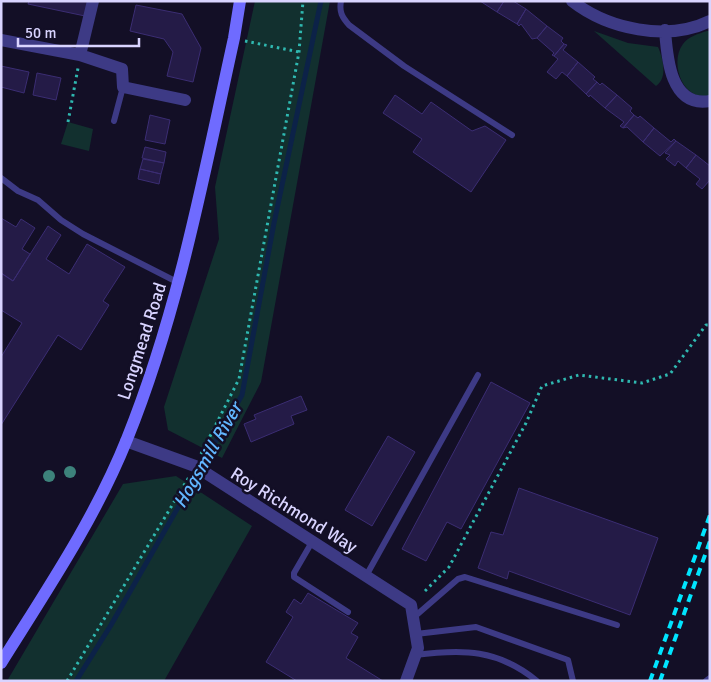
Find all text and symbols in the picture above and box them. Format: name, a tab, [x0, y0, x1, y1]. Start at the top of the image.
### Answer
scale bar	[18, 15, 139, 47]
text: 50 m	[25, 24, 56, 42]
street label: Longmead Road	[113, 280, 171, 402]
water label: Hogsmill River	[168, 396, 249, 512]
street label: Roy Richmond Way	[227, 462, 362, 558]

